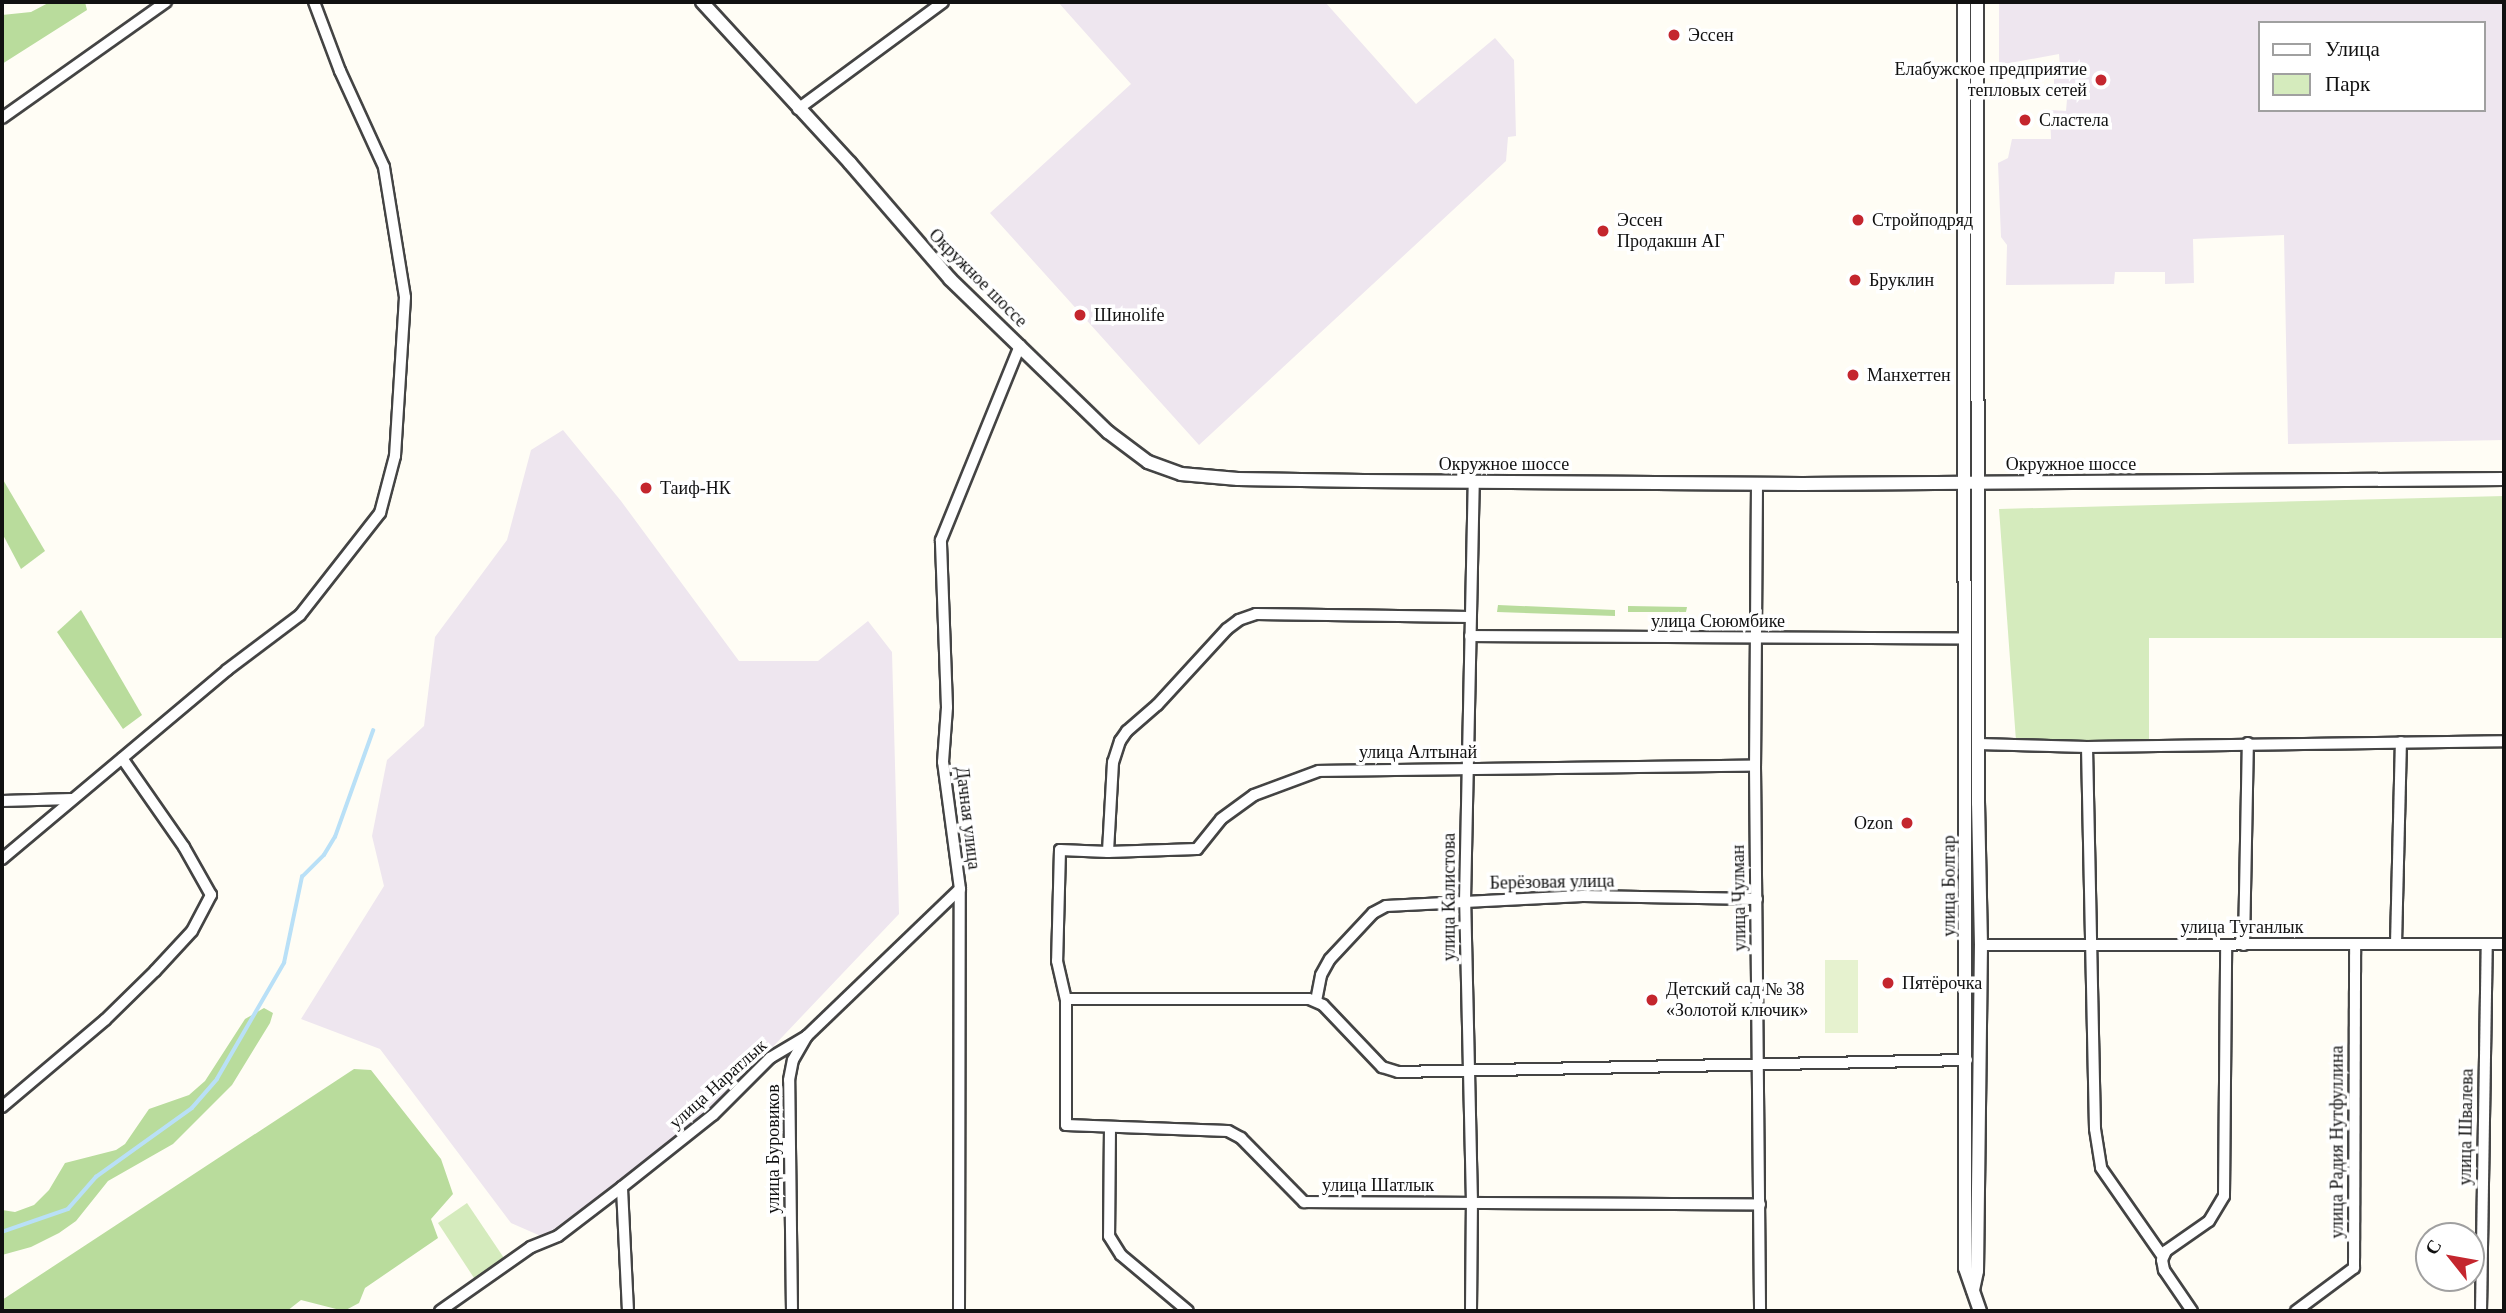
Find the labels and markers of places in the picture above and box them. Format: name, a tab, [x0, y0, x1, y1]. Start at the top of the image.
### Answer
place label: Эссен	[1688, 24, 1734, 46]
marker: Эссен	[1666, 27, 1682, 43]
place label: Елабужское предприятие тепловых сетей	[1895, 59, 2087, 102]
marker: Елабужское предприятие тепловых сетей	[2093, 72, 2109, 88]
place label: Сластела	[2039, 109, 2109, 131]
marker: Сластела	[2017, 112, 2033, 128]
place label: Стройподряд	[1872, 209, 1973, 231]
place label: Эссен Продакшн АГ	[1617, 210, 1725, 252]
marker: Стройподряд	[1850, 212, 1866, 228]
marker: Эссен Продакшн АГ	[1595, 223, 1611, 239]
place label: Бруклин	[1869, 269, 1934, 291]
marker: Бруклин	[1847, 272, 1863, 288]
place label: Шиноlife	[1094, 304, 1164, 326]
marker: Шиноlife	[1072, 307, 1088, 323]
place label: Манхеттен	[1867, 364, 1951, 386]
marker: Манхеттен	[1845, 367, 1861, 383]
place label: Таиф-НК	[660, 477, 731, 499]
marker: Таиф-НК	[638, 480, 654, 496]
place label: Ozon	[1854, 812, 1893, 834]
marker: Ozon	[1899, 815, 1915, 831]
place label: Пятёрочка	[1902, 972, 1982, 994]
marker: Пятёрочка	[1880, 975, 1896, 991]
place label: Детский сад № 38 «Золотой ключик»	[1666, 979, 1808, 1021]
marker: Детский сад № 38 «Золотой ключик»	[1644, 992, 1660, 1008]

